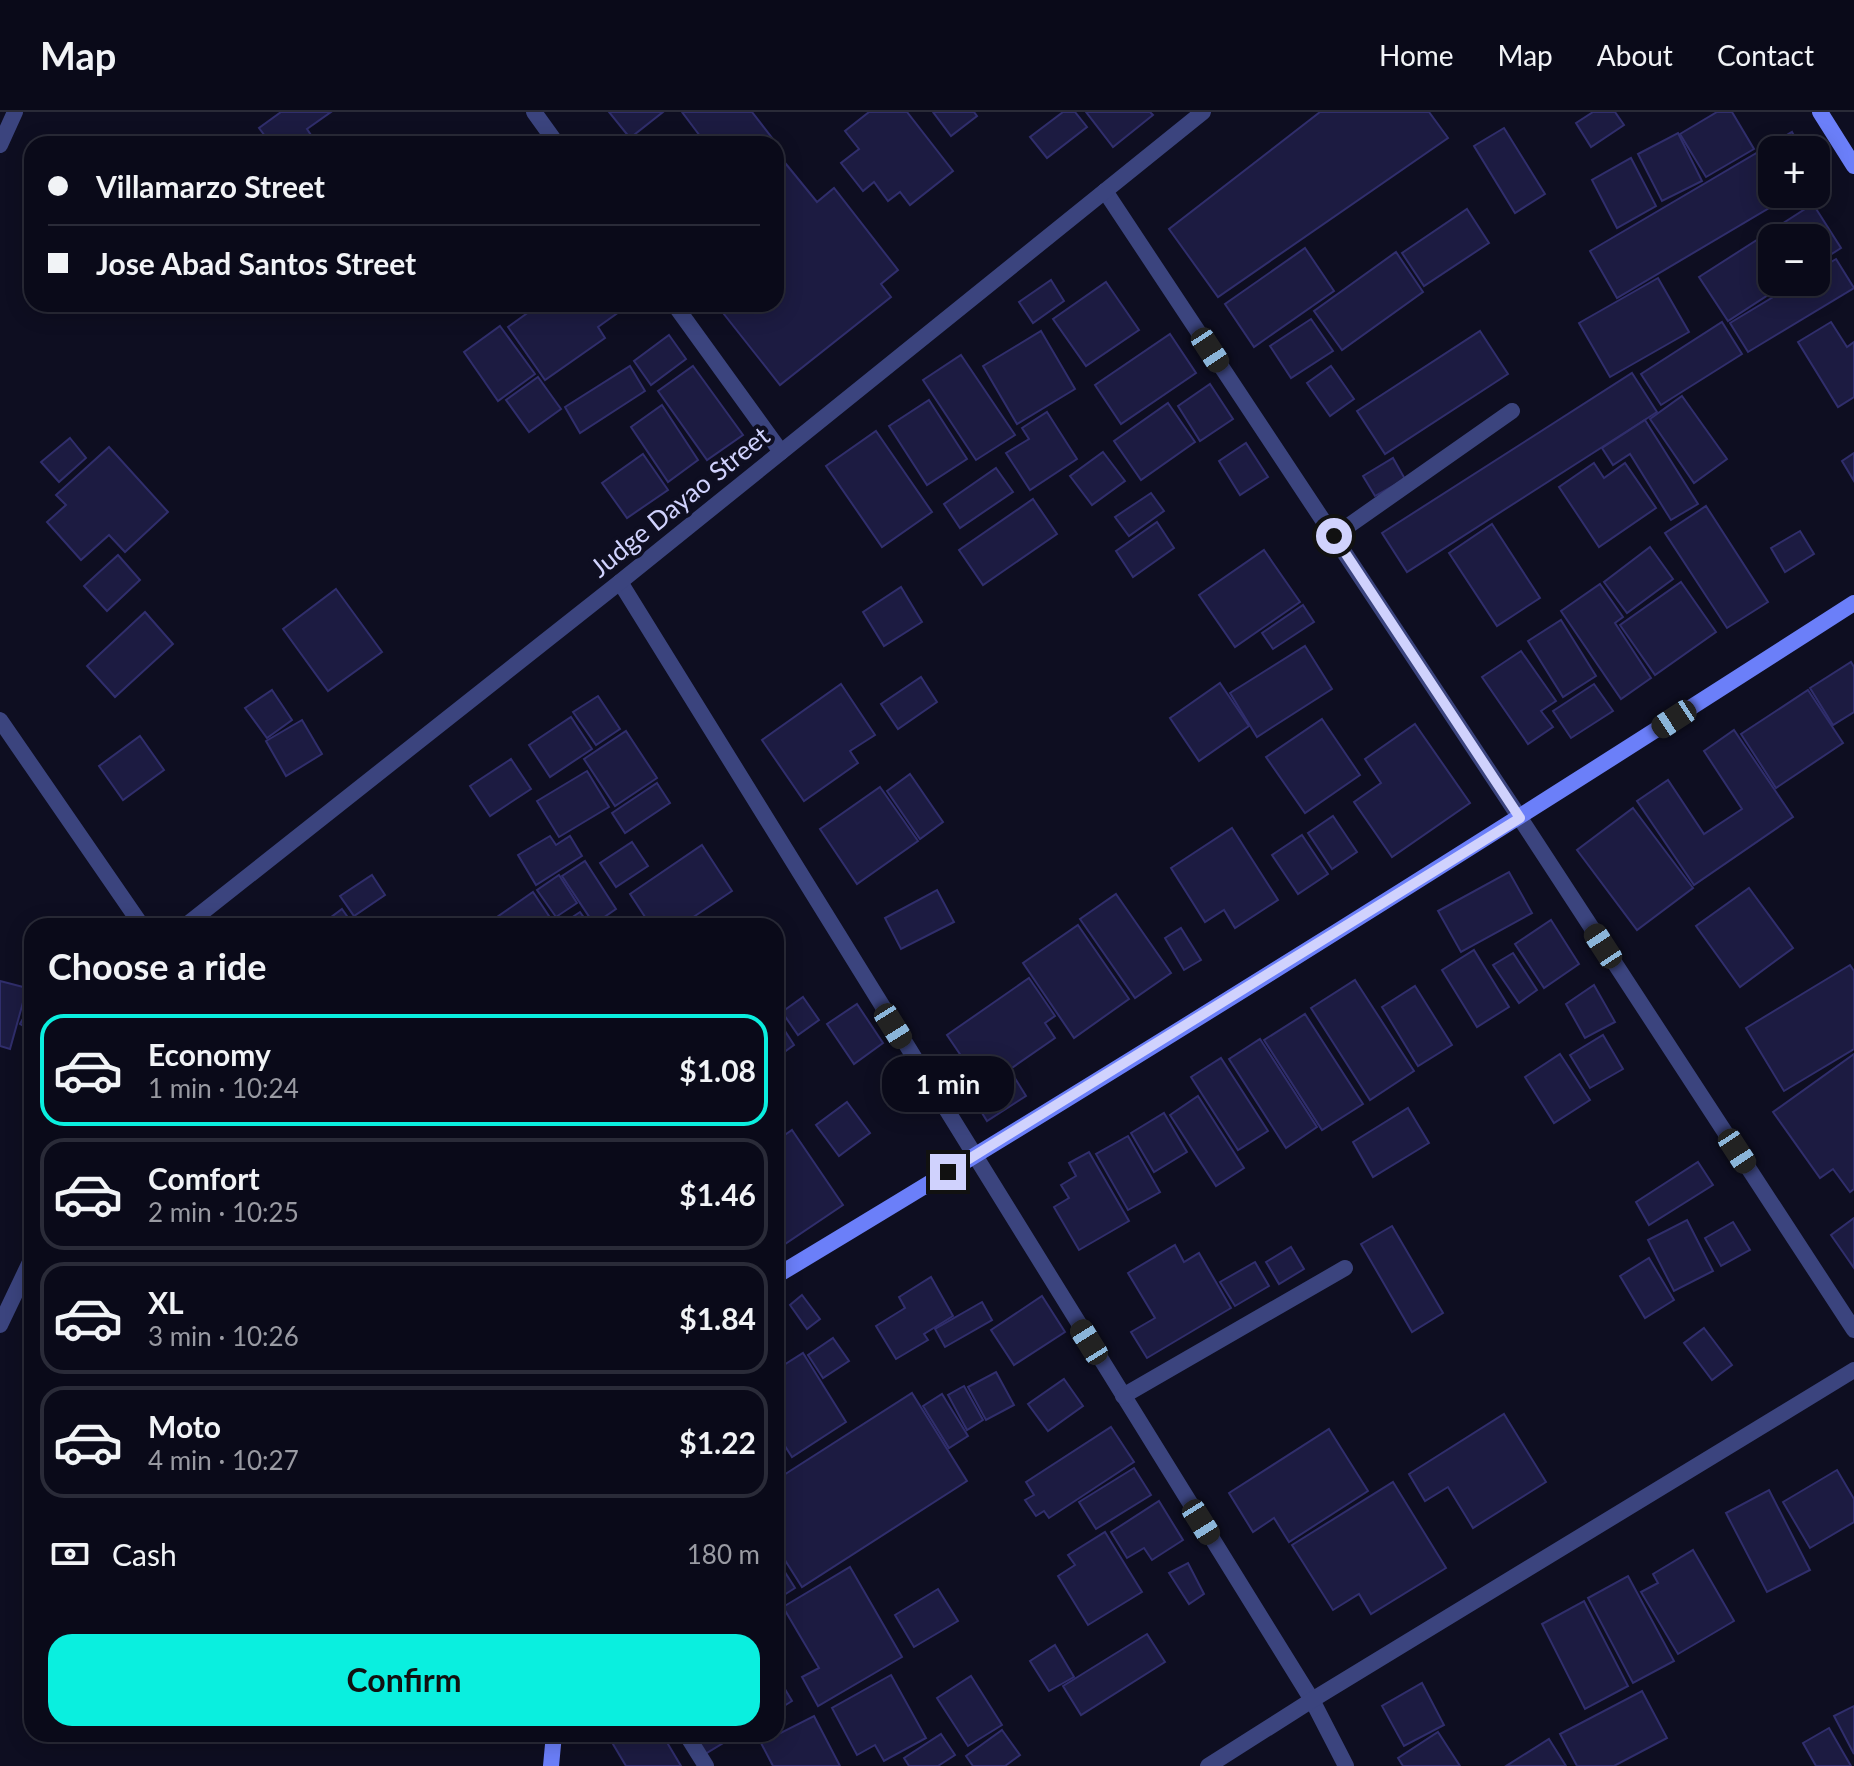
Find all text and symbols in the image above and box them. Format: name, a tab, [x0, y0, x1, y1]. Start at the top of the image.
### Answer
text: Map	[40, 32, 116, 78]
text: Home	[1379, 38, 1454, 72]
text: Map	[1498, 38, 1553, 72]
text: About	[1597, 38, 1673, 72]
text: Contact	[1717, 38, 1814, 72]
map controls	[1758, 136, 1830, 296]
button: +	[1758, 136, 1830, 208]
text: Villamarzo Street	[96, 168, 325, 204]
button: −	[1758, 224, 1830, 296]
text: Jose Abad Santos Street	[96, 245, 416, 281]
car	[1187, 323, 1233, 377]
street label: Judge Dayao Street	[583, 419, 776, 583]
route start	[1316, 518, 1352, 554]
car	[1647, 696, 1701, 742]
car	[1580, 919, 1626, 973]
text: Choose a ride	[48, 944, 267, 988]
car	[870, 999, 916, 1053]
icon: car	[52, 1034, 124, 1106]
text: Economy	[148, 1036, 271, 1072]
text: $1.08	[679, 1052, 756, 1088]
callout: 1 min	[882, 1056, 1014, 1112]
text: 1 min	[916, 1068, 980, 1100]
text: 1 min · 10:24	[148, 1072, 299, 1104]
car	[1714, 1124, 1760, 1178]
route end	[930, 1154, 966, 1190]
icon: car	[52, 1158, 124, 1230]
text: Comfort	[148, 1160, 260, 1196]
text: $1.46	[679, 1176, 756, 1212]
text: 2 min · 10:25	[148, 1196, 299, 1228]
icon: car	[52, 1282, 124, 1354]
text: XL	[148, 1284, 184, 1320]
text: $1.84	[679, 1300, 756, 1336]
car	[1066, 1315, 1112, 1369]
text: 3 min · 10:26	[148, 1320, 299, 1352]
icon: car	[52, 1406, 124, 1478]
text: Moto	[148, 1408, 221, 1444]
text: $1.22	[679, 1424, 756, 1460]
text: 4 min · 10:27	[148, 1444, 299, 1476]
car	[1178, 1495, 1224, 1549]
icon: cash	[48, 1532, 92, 1576]
text: Cash	[112, 1536, 177, 1572]
text: 180 m	[687, 1538, 760, 1570]
button: Confirm	[48, 1634, 760, 1726]

